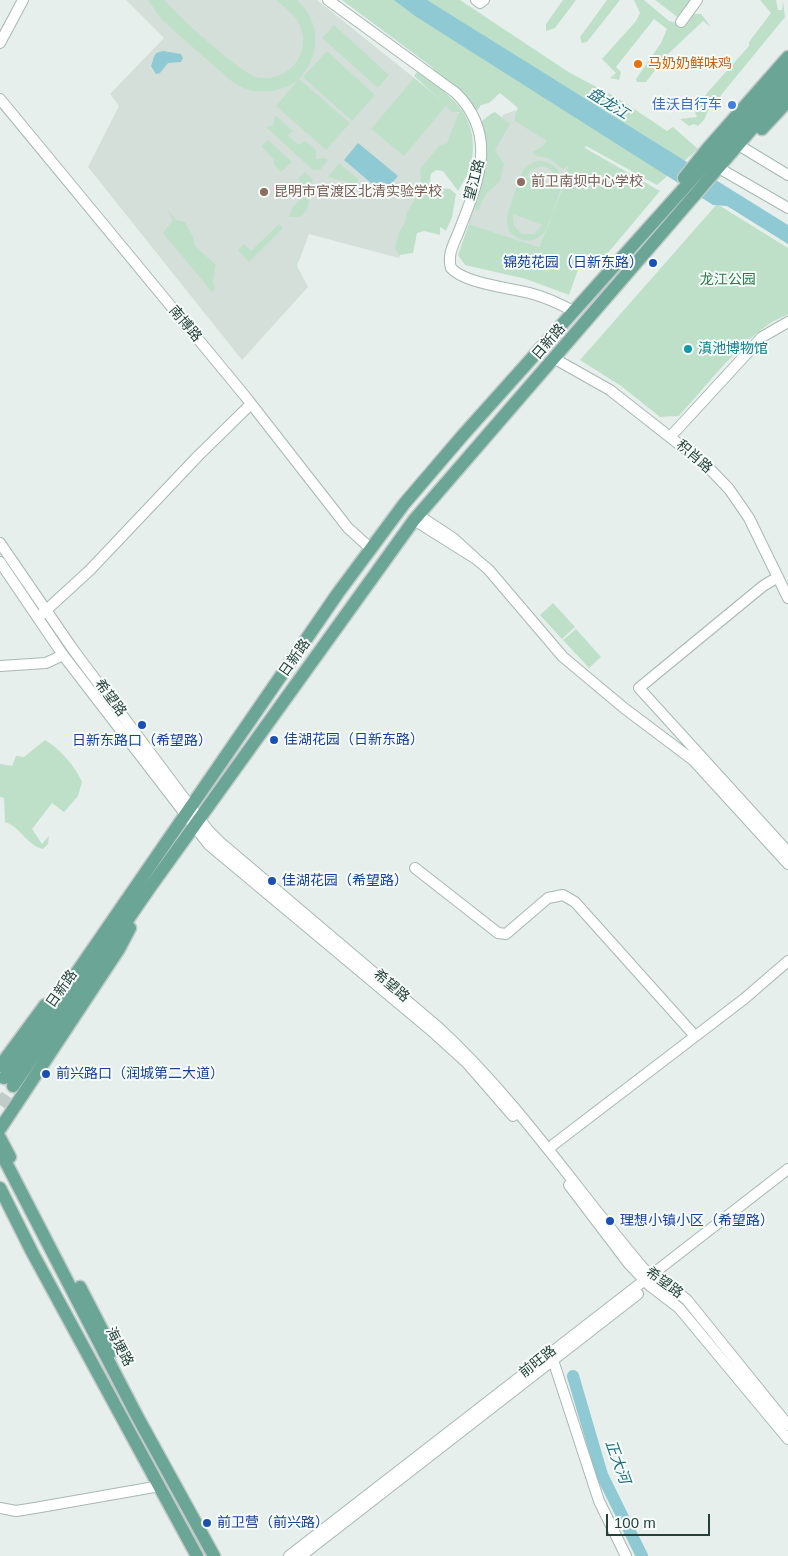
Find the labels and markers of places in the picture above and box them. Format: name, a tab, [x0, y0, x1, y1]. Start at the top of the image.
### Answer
place label: 马奶奶鲜味鸡	[648, 56, 732, 72]
marker: 马奶奶鲜味鸡	[632, 58, 644, 70]
place label: 佳沃自行车	[652, 97, 722, 113]
marker: 佳沃自行车	[726, 99, 738, 111]
place label: 前卫南坝中心学校	[531, 174, 643, 190]
marker: 前卫南坝中心学校	[515, 176, 527, 188]
place label: 昆明市官渡区北清实验学校	[274, 184, 442, 200]
marker: 昆明市官渡区北清实验学校	[258, 186, 270, 198]
place label: 锦苑花园（日新东路）	[503, 255, 643, 271]
marker: 锦苑花园（日新东路）	[647, 257, 659, 269]
place label: 滇池博物馆	[698, 341, 768, 357]
marker: 滇池博物馆	[682, 343, 694, 355]
marker: 日新东路口（希望路）	[136, 719, 148, 731]
place label: 佳湖花园（日新东路）	[284, 732, 424, 748]
place label: 日新东路口（希望路）	[72, 733, 212, 749]
marker: 佳湖花园（日新东路）	[268, 734, 280, 746]
place label: 佳湖花园（希望路）	[282, 873, 408, 889]
marker: 佳湖花园（希望路）	[266, 875, 278, 887]
place label: 前兴路口（润城第二大道）	[56, 1066, 224, 1082]
marker: 前兴路口（润城第二大道）	[40, 1068, 52, 1080]
place label: 理想小镇小区（希望路）	[620, 1213, 774, 1229]
marker: 理想小镇小区（希望路）	[604, 1215, 616, 1227]
place label: 前卫营（前兴路）	[217, 1515, 329, 1531]
marker: 前卫营（前兴路）	[201, 1517, 213, 1529]

